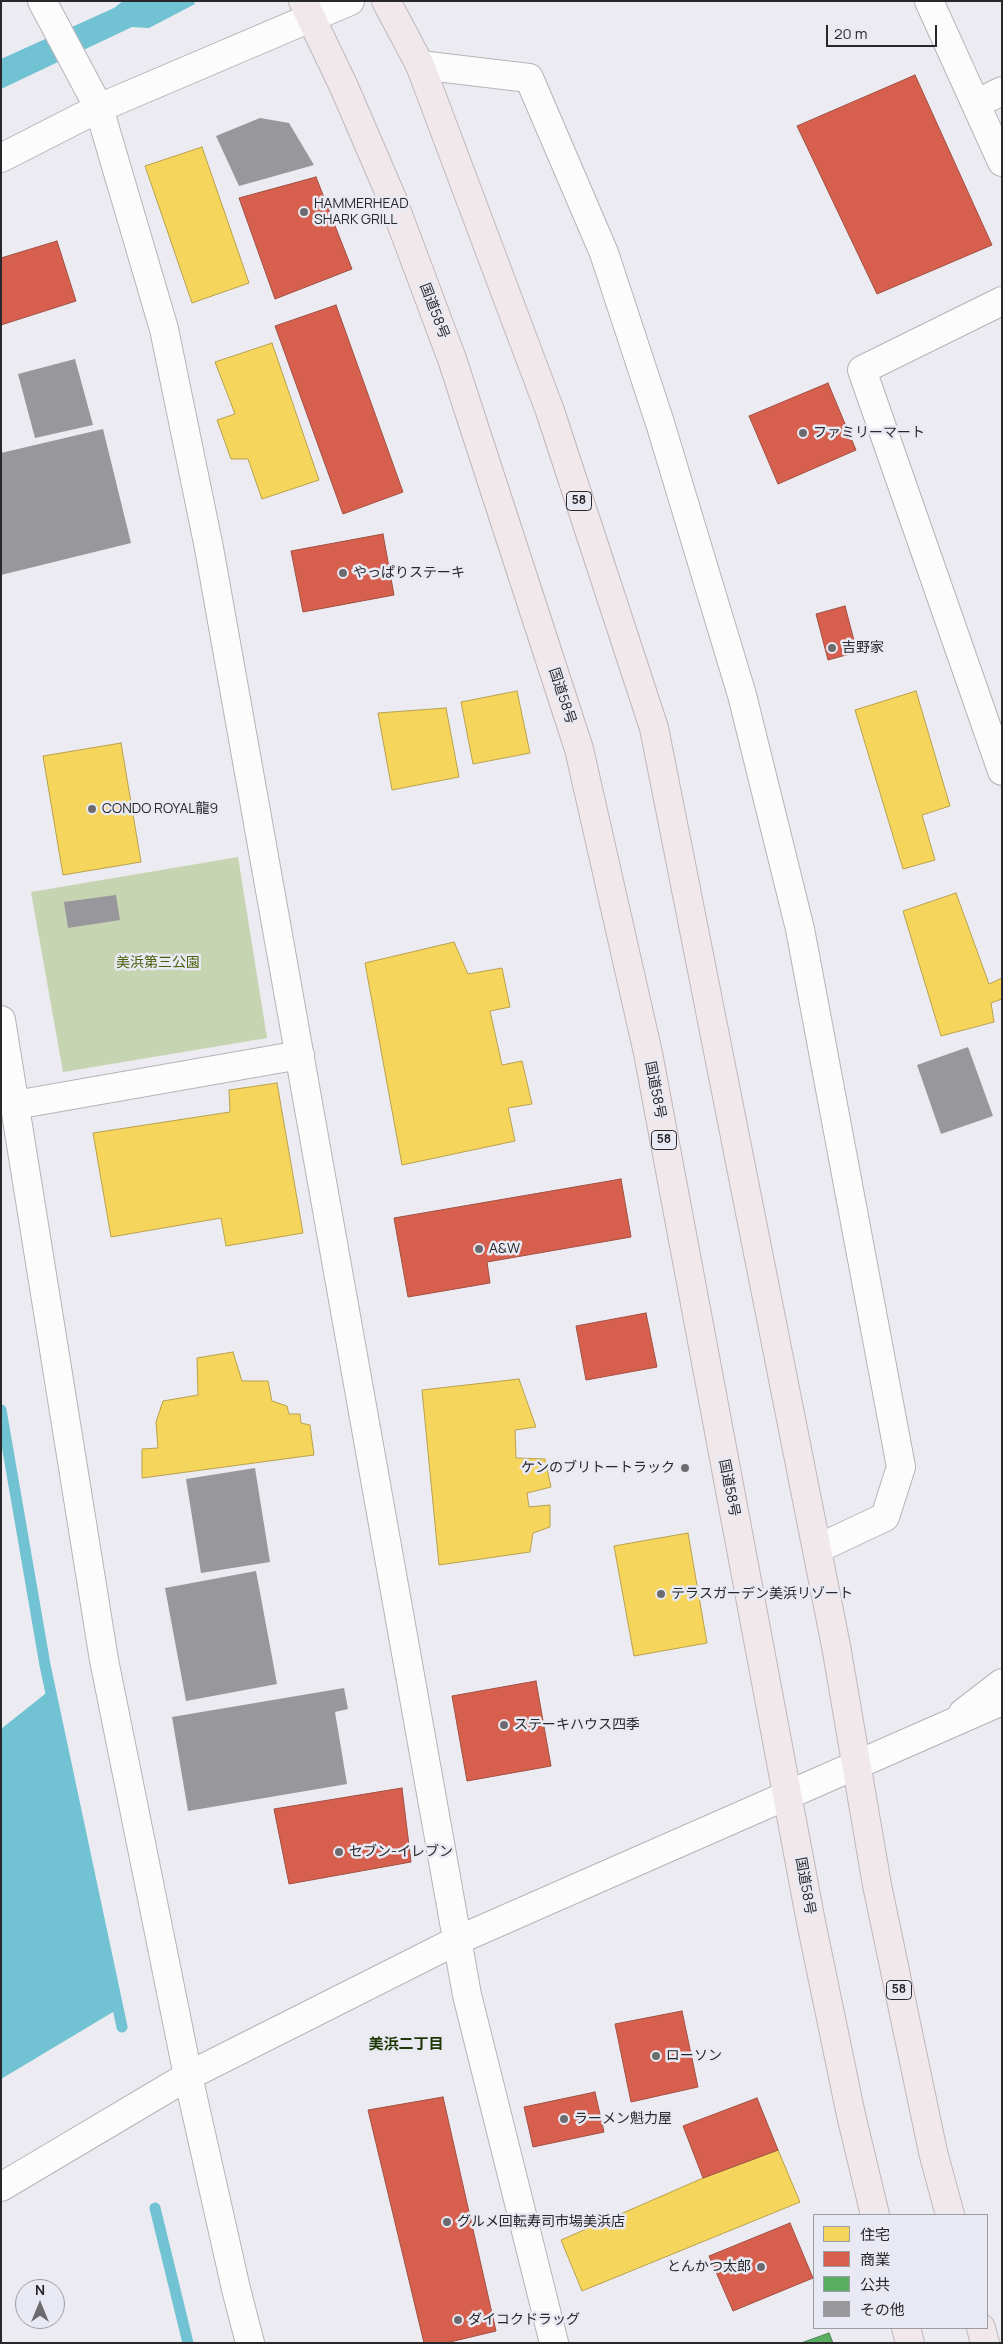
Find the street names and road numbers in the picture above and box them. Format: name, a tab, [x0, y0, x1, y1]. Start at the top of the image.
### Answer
street label: 国道58号	[416, 281, 452, 341]
road number: 58	[566, 492, 592, 511]
street label: 国道58号	[545, 666, 579, 726]
street label: 国道58号	[641, 1060, 669, 1120]
road number: 58	[652, 1130, 676, 1150]
street label: 国道58号	[715, 1458, 743, 1518]
street label: 国道58号	[792, 1856, 818, 1916]
road number: 58	[886, 1980, 912, 2000]

